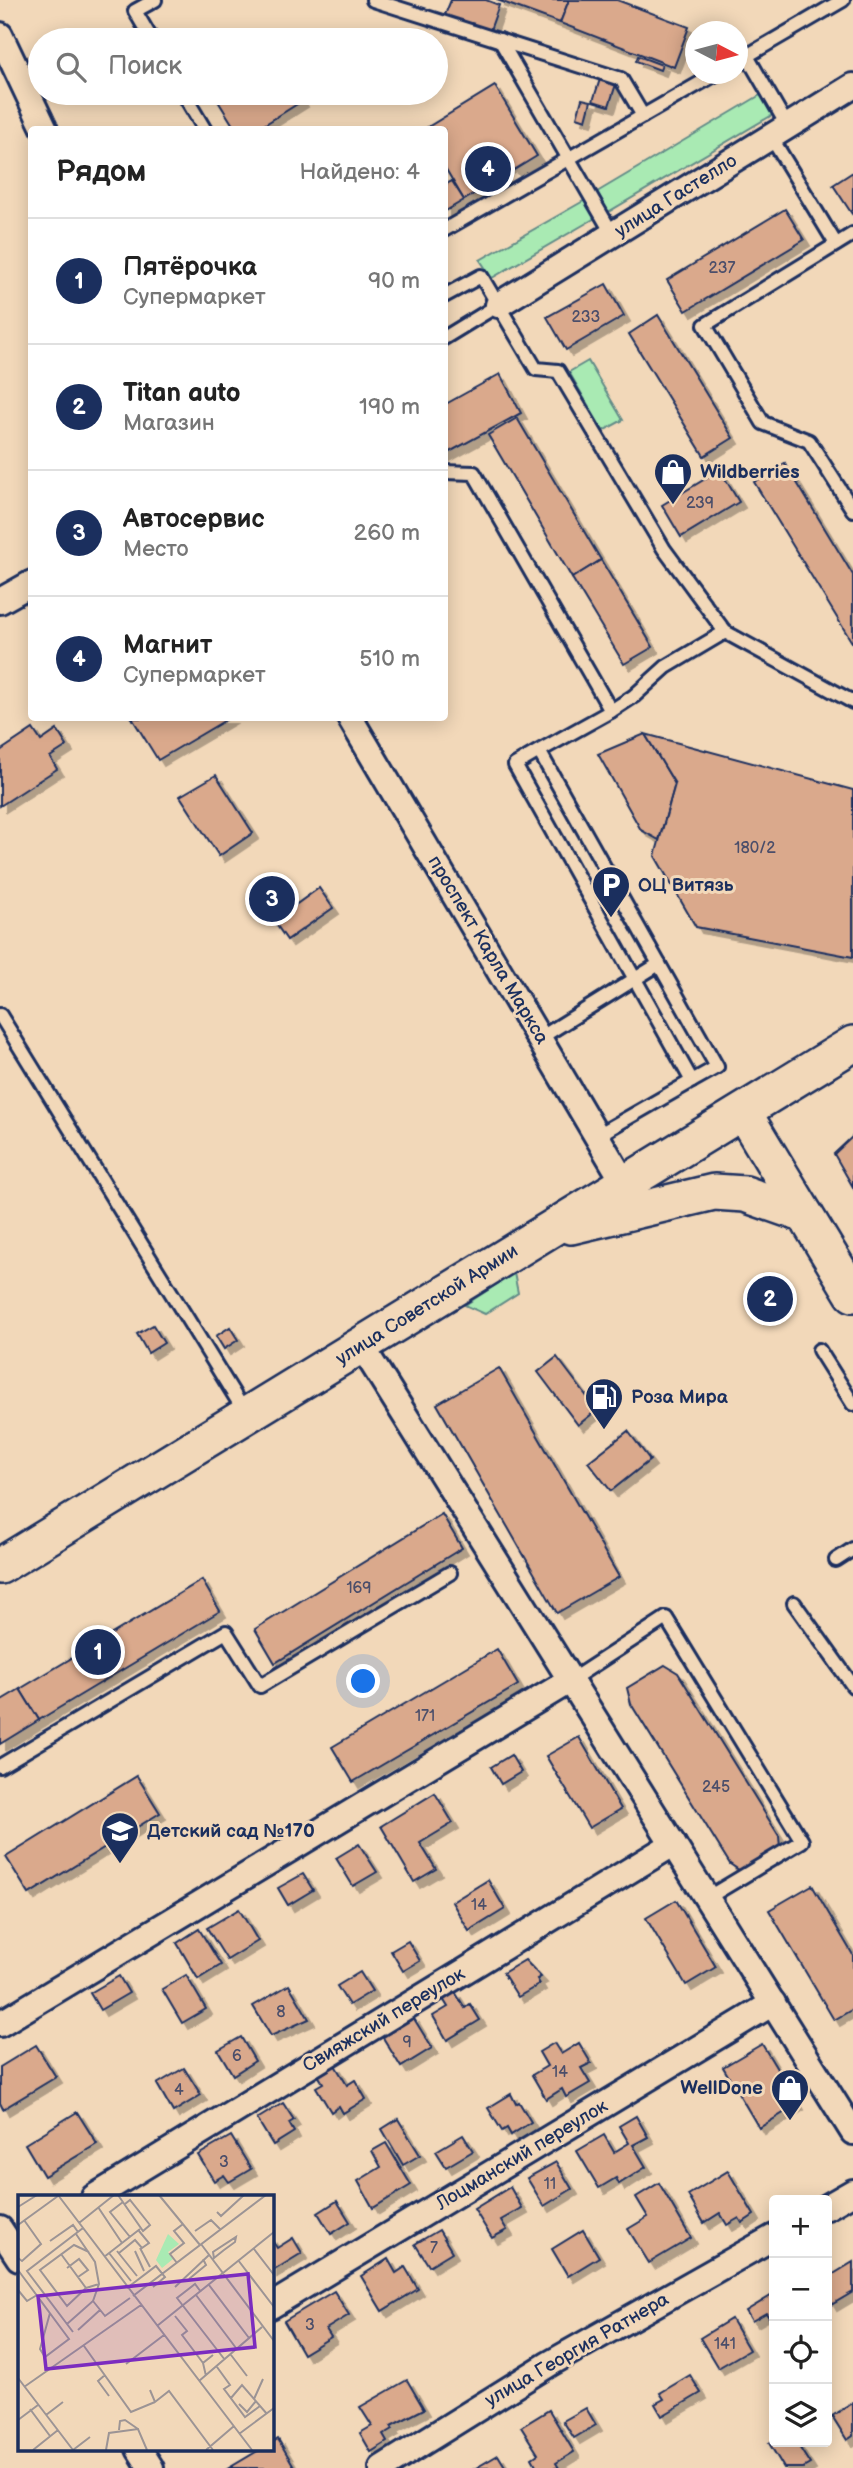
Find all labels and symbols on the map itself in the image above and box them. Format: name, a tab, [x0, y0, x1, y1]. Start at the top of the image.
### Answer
north arrow	[685, 21, 748, 84]
pin: 4	[465, 143, 511, 195]
street label: улица Гастелло	[611, 149, 741, 243]
house number: 237	[709, 259, 736, 278]
house number: 233	[572, 308, 601, 327]
shop icon: Wildberries	[652, 451, 694, 506]
place label: Wildberries	[700, 461, 800, 484]
house number: 239	[686, 494, 714, 513]
house number: 180/2	[734, 839, 776, 858]
street label: проспект Карла Маркса	[423, 852, 553, 1048]
parking icon: ОЦ Витязь	[590, 864, 632, 919]
pin: 3	[249, 873, 295, 925]
place label: ОЦ Витязь	[638, 874, 734, 897]
street label: улица Советской Армии	[332, 1239, 522, 1371]
pin: 2	[747, 1273, 793, 1325]
fuel station icon: Роза Мира	[583, 1376, 625, 1431]
place label: Роза Мира	[631, 1386, 729, 1409]
house number: 169	[346, 1579, 372, 1598]
pin: 1	[75, 1626, 121, 1678]
your location	[346, 1664, 380, 1698]
house number: 171	[415, 1707, 435, 1726]
house number: 245	[702, 1778, 730, 1797]
school or university icon: Детский сад №170	[99, 1810, 141, 1865]
place label: Детский сад №170	[147, 1820, 315, 1843]
house number: 14	[471, 1896, 487, 1915]
street label: Свияжский переулок	[299, 1962, 469, 2078]
house number: 8	[276, 2003, 286, 2022]
house number: 9	[402, 2033, 412, 2052]
house number: 6	[232, 2047, 242, 2066]
house number: 14	[552, 2063, 568, 2082]
shop icon: WellDone	[769, 2067, 811, 2122]
place label: WellDone	[680, 2077, 763, 2100]
house number: 4	[174, 2081, 184, 2100]
street label: Лоцманский переулок	[431, 2095, 612, 2216]
house number: 3	[219, 2153, 229, 2172]
house number: 11	[544, 2175, 556, 2194]
inset map	[18, 2195, 273, 2450]
house number: 7	[430, 2239, 438, 2258]
street label: улица Георгия Ратнера	[481, 2288, 673, 2412]
house number: 3	[305, 2316, 315, 2335]
house number: 141	[714, 2335, 736, 2354]

